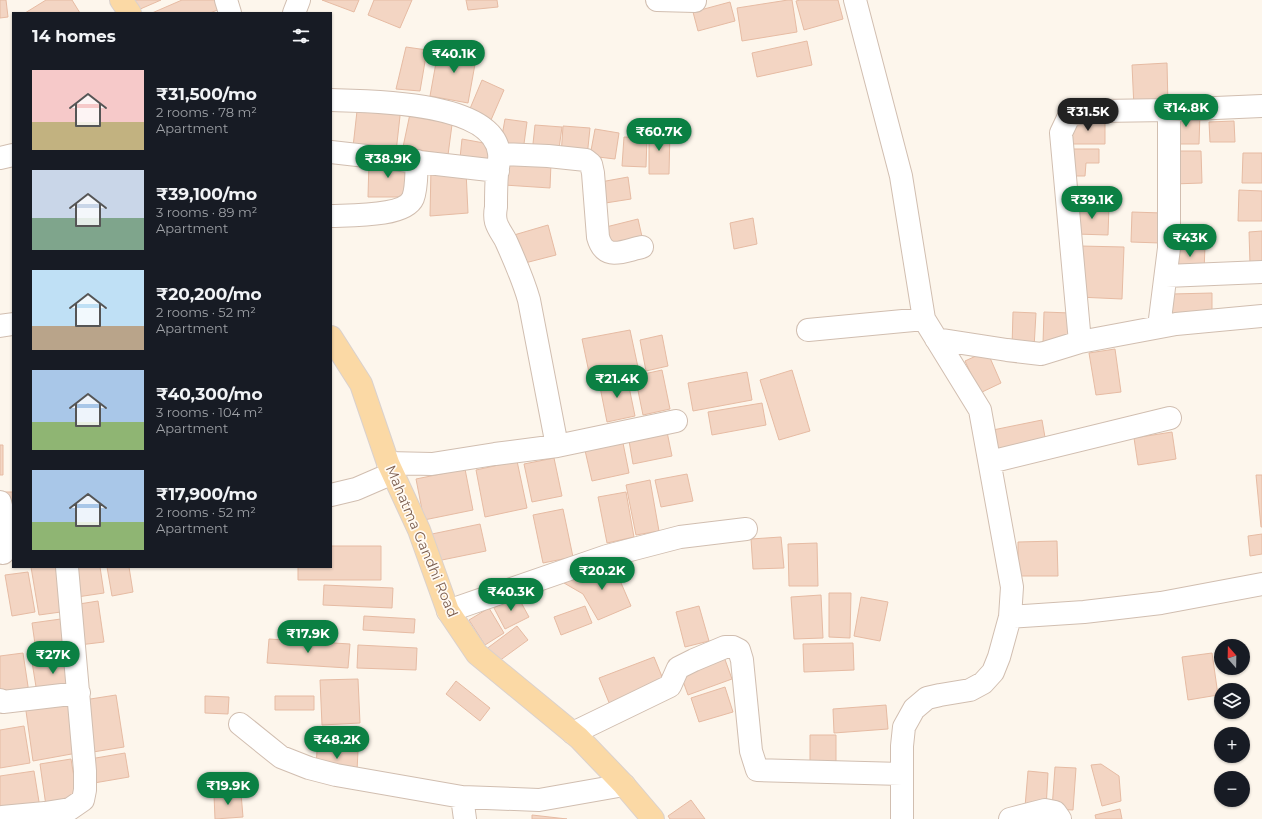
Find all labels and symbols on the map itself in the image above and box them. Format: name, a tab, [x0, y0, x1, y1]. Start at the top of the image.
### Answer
pin: ₹40.1K	[421, 40, 487, 74]
pin: ₹14.8K	[1153, 94, 1219, 128]
pin: ₹31.5K	[1055, 98, 1121, 132]
pin: ₹60.7K	[626, 118, 692, 152]
pin: ₹38.9K	[355, 145, 421, 179]
pin: ₹39.1K	[1059, 186, 1125, 220]
pin: ₹43K	[1166, 224, 1214, 258]
pin: ₹21.4K	[584, 365, 650, 399]
street label: Mahatma Gandhi Road	[382, 462, 462, 620]
pin: ₹20.2K	[569, 557, 635, 591]
pin: ₹40.3K	[478, 578, 544, 612]
pin: ₹17.9K	[275, 620, 341, 654]
north arrow	[1214, 639, 1250, 675]
pin: ₹27K	[29, 641, 77, 675]
pin: ₹48.2K	[304, 726, 370, 760]
pin: ₹19.9K	[195, 772, 261, 806]

